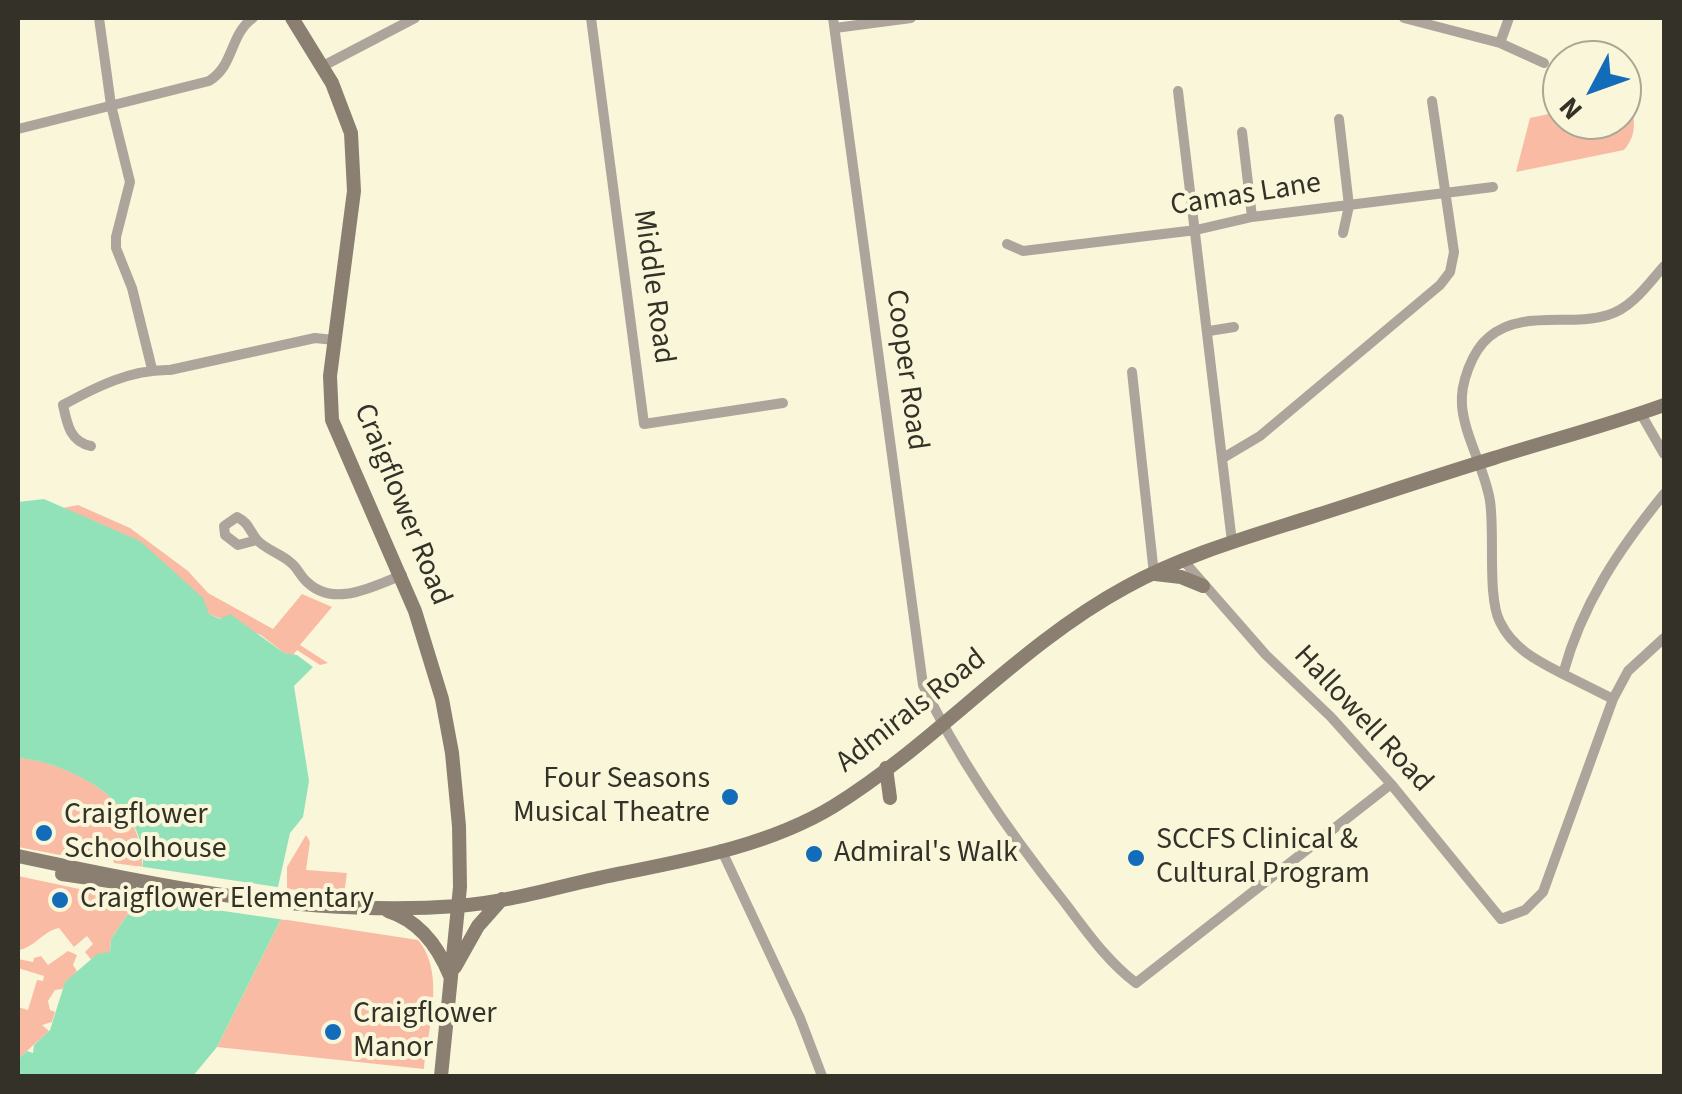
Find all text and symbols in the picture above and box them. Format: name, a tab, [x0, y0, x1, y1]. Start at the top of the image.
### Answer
north arrow	[1542, 40, 1642, 140]
text: N	[1550, 88, 1592, 129]
street label: Camas Lane	[1168, 166, 1324, 226]
street label: Middle Road	[623, 208, 681, 366]
street label: Cooper Road	[876, 287, 934, 453]
street label: Craigflower Road	[344, 399, 458, 611]
street label: Hallowell Road	[1285, 639, 1439, 801]
street label: Admirals Road	[830, 642, 994, 782]
place label: Four Seasons Musical Theatre	[513, 762, 710, 832]
marker: Four Seasons Musical Theatre	[719, 786, 741, 808]
place label: Craigflower Schoolhouse	[64, 798, 227, 868]
marker: Craigflower Schoolhouse	[33, 822, 55, 844]
place label: SCCFS Clinical & Cultural Program	[1156, 823, 1370, 894]
place label: Admiral's Walk	[834, 836, 1018, 872]
marker: Admiral's Walk	[803, 843, 825, 865]
marker: SCCFS Clinical & Cultural Program	[1125, 847, 1147, 869]
place label: Craigflower Elementary	[80, 882, 374, 918]
marker: Craigflower Elementary	[49, 889, 71, 911]
place label: Craigflower Manor	[353, 997, 497, 1068]
marker: Craigflower Manor	[322, 1021, 344, 1043]

